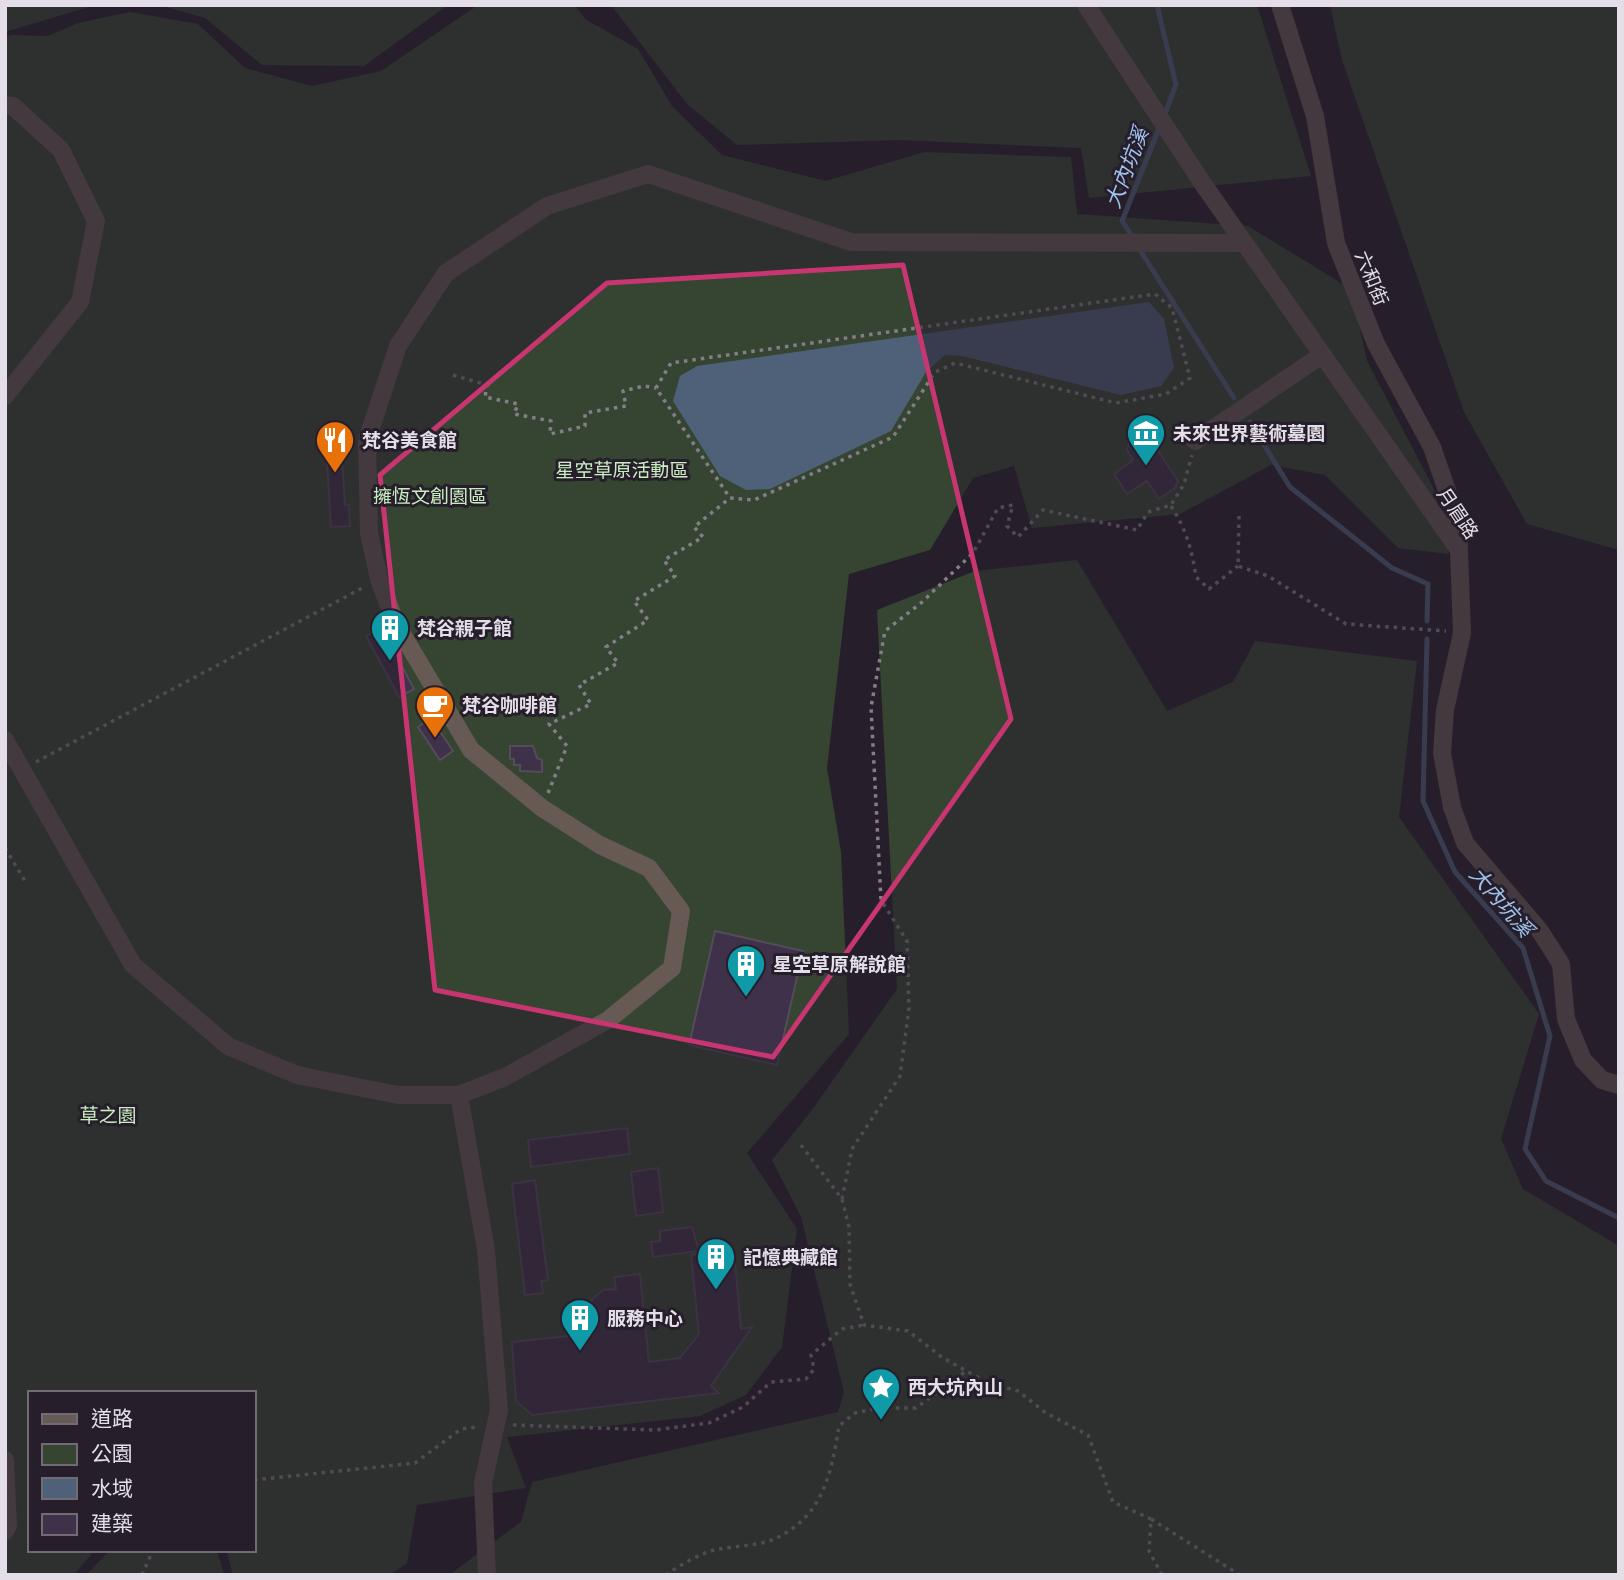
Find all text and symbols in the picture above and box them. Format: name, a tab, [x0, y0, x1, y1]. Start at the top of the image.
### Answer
water label: 大內坑溪	[1101, 122, 1154, 212]
street label: 六和街	[1351, 247, 1393, 309]
museum icon: 未來世界藝術墓園	[1125, 412, 1167, 467]
restaurant icon: 梵谷美食館	[314, 419, 356, 474]
place label: 未來世界藝術墓園	[1173, 422, 1325, 444]
place label: 梵谷美食館	[362, 429, 457, 451]
park label: 星空草原活動區	[555, 459, 689, 481]
street label: 月眉路	[1433, 483, 1483, 543]
park label: 擁恆文創園區	[373, 485, 487, 507]
building icon: 梵谷親子館	[369, 607, 411, 662]
place label: 梵谷親子館	[417, 617, 512, 639]
cafe icon: 梵谷咖啡館	[414, 684, 456, 739]
place label: 梵谷咖啡館	[462, 694, 557, 716]
water label: 大內坑溪	[1464, 862, 1540, 944]
building icon: 星空草原解說館	[725, 943, 767, 998]
place label: 星空草原解說館	[773, 953, 906, 975]
park label: 草之園	[79, 1104, 137, 1126]
building icon: 記憶典藏館	[695, 1236, 737, 1291]
place label: 記憶典藏館	[743, 1246, 838, 1268]
building icon: 服務中心	[559, 1297, 601, 1352]
place label: 服務中心	[607, 1307, 683, 1329]
place icon: 西大坑內山	[860, 1366, 902, 1421]
place label: 西大坑內山	[908, 1376, 1003, 1398]
legend	[28, 1391, 256, 1552]
text: 道路	[91, 1407, 133, 1431]
text: 公園	[91, 1442, 133, 1466]
text: 水域	[91, 1477, 133, 1501]
text: 建築	[91, 1512, 133, 1536]

